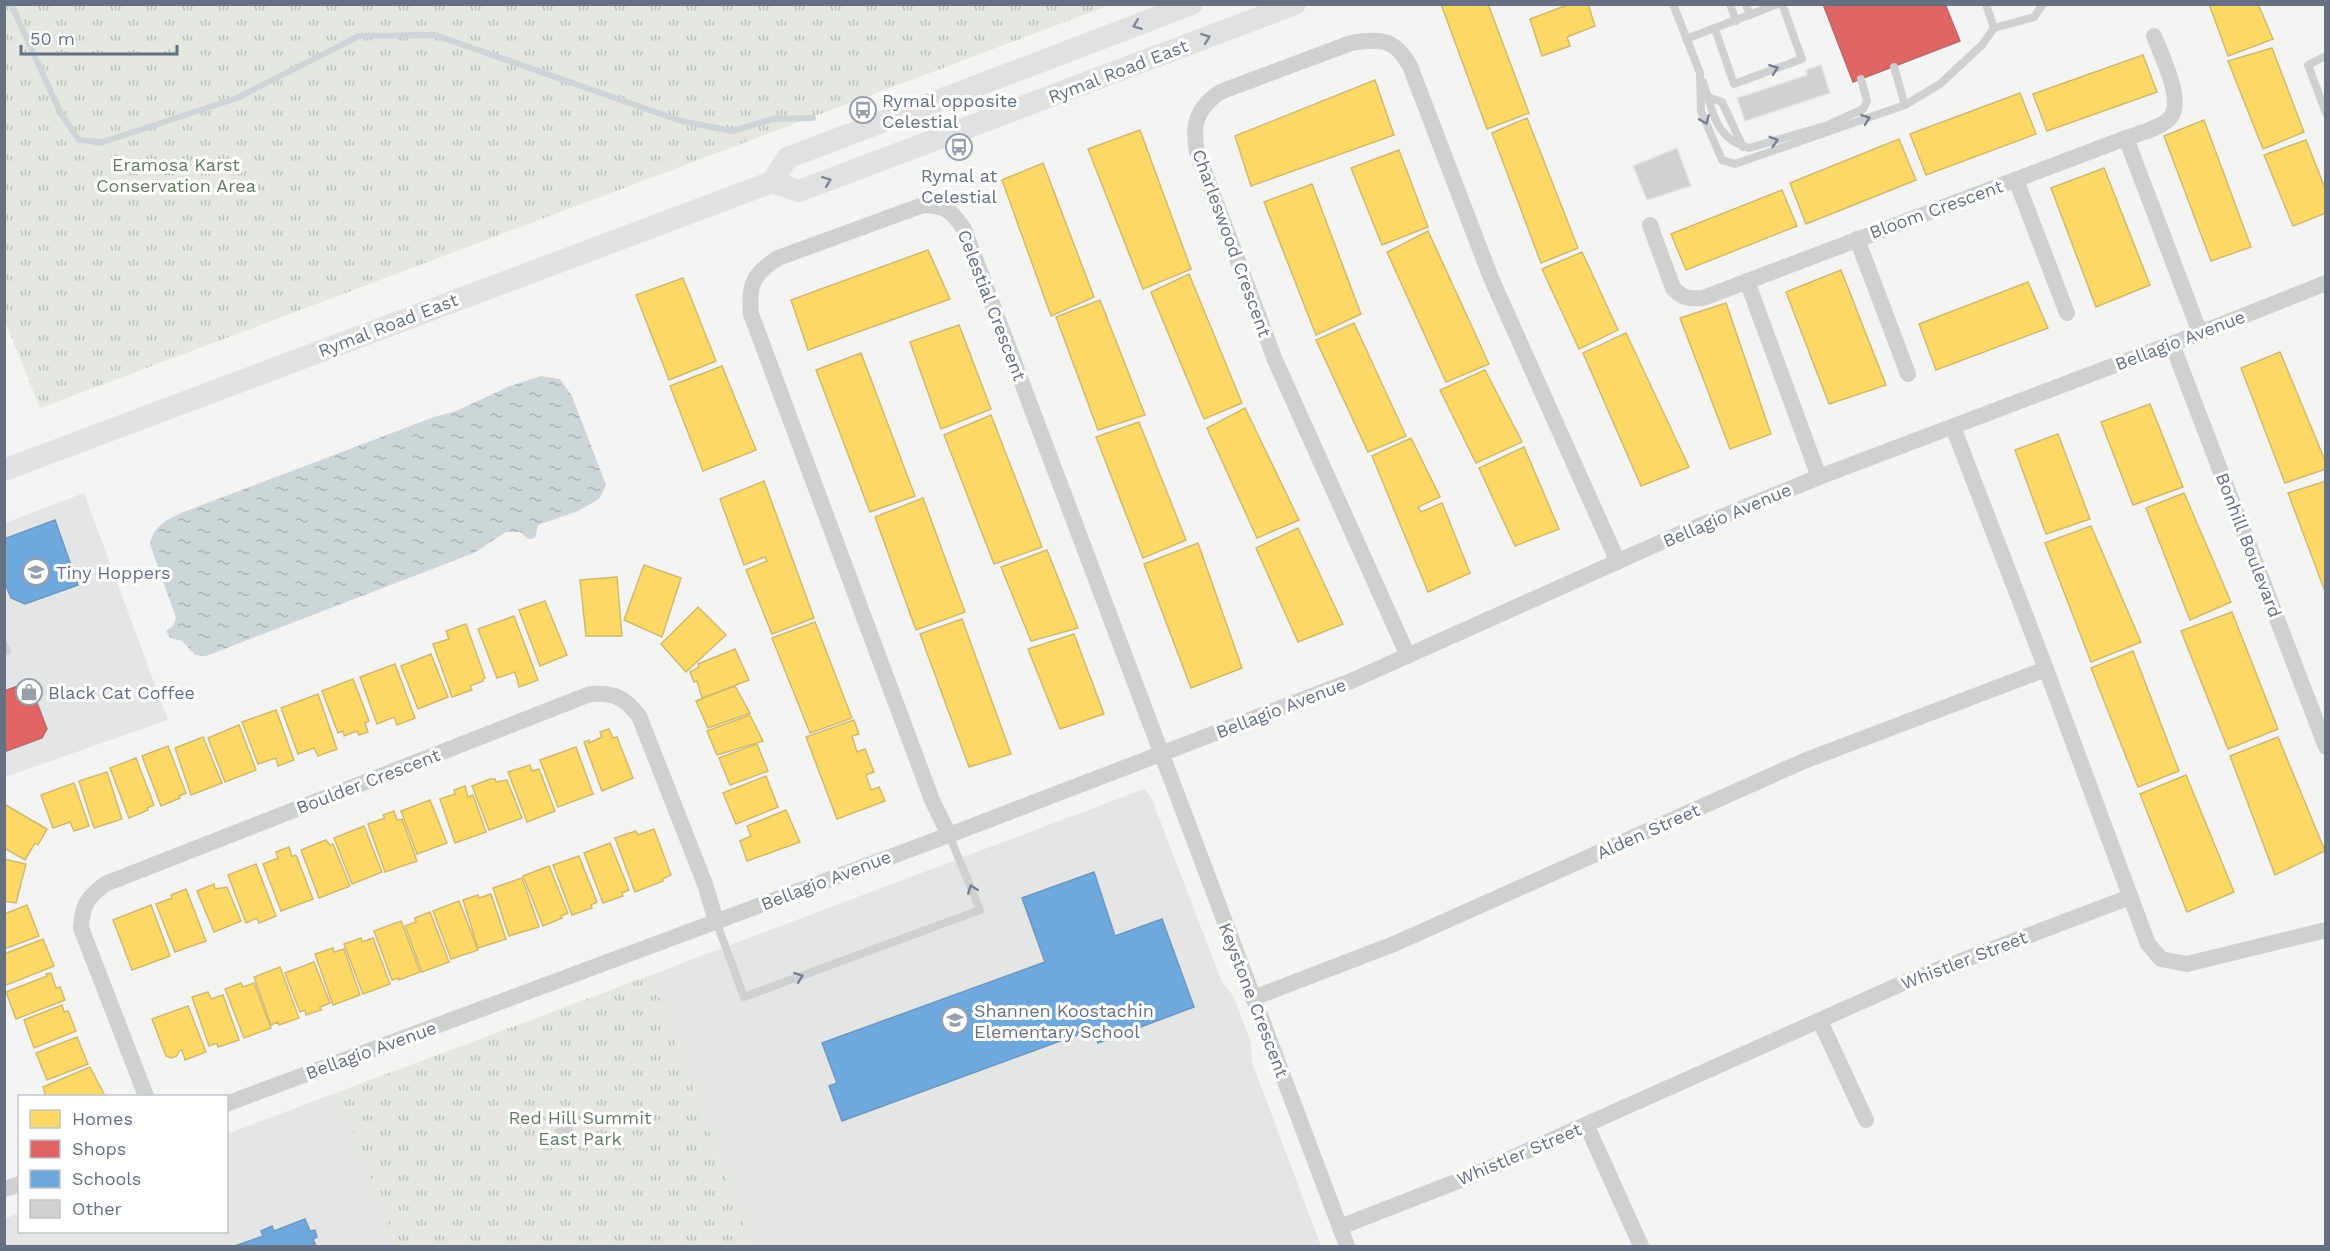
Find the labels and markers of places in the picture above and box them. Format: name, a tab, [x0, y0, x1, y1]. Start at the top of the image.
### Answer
place label: Rymal opposite Celestial	[882, 90, 1017, 132]
bus stop icon: Rymal opposite Celestial	[848, 95, 878, 125]
bus stop icon: Rymal at Celestial	[944, 132, 974, 162]
place label: Rymal at Celestial	[921, 165, 998, 207]
school or university icon: Tiny Hoppers	[21, 557, 51, 587]
place label: Tiny Hoppers	[56, 562, 171, 583]
shop icon: Black Cat Coffee	[14, 677, 44, 707]
place label: Black Cat Coffee	[48, 682, 195, 703]
place label: Shannen Koostachin Elementary School	[974, 1000, 1154, 1042]
school or university icon: Shannen Koostachin Elementary School	[940, 1005, 970, 1035]

